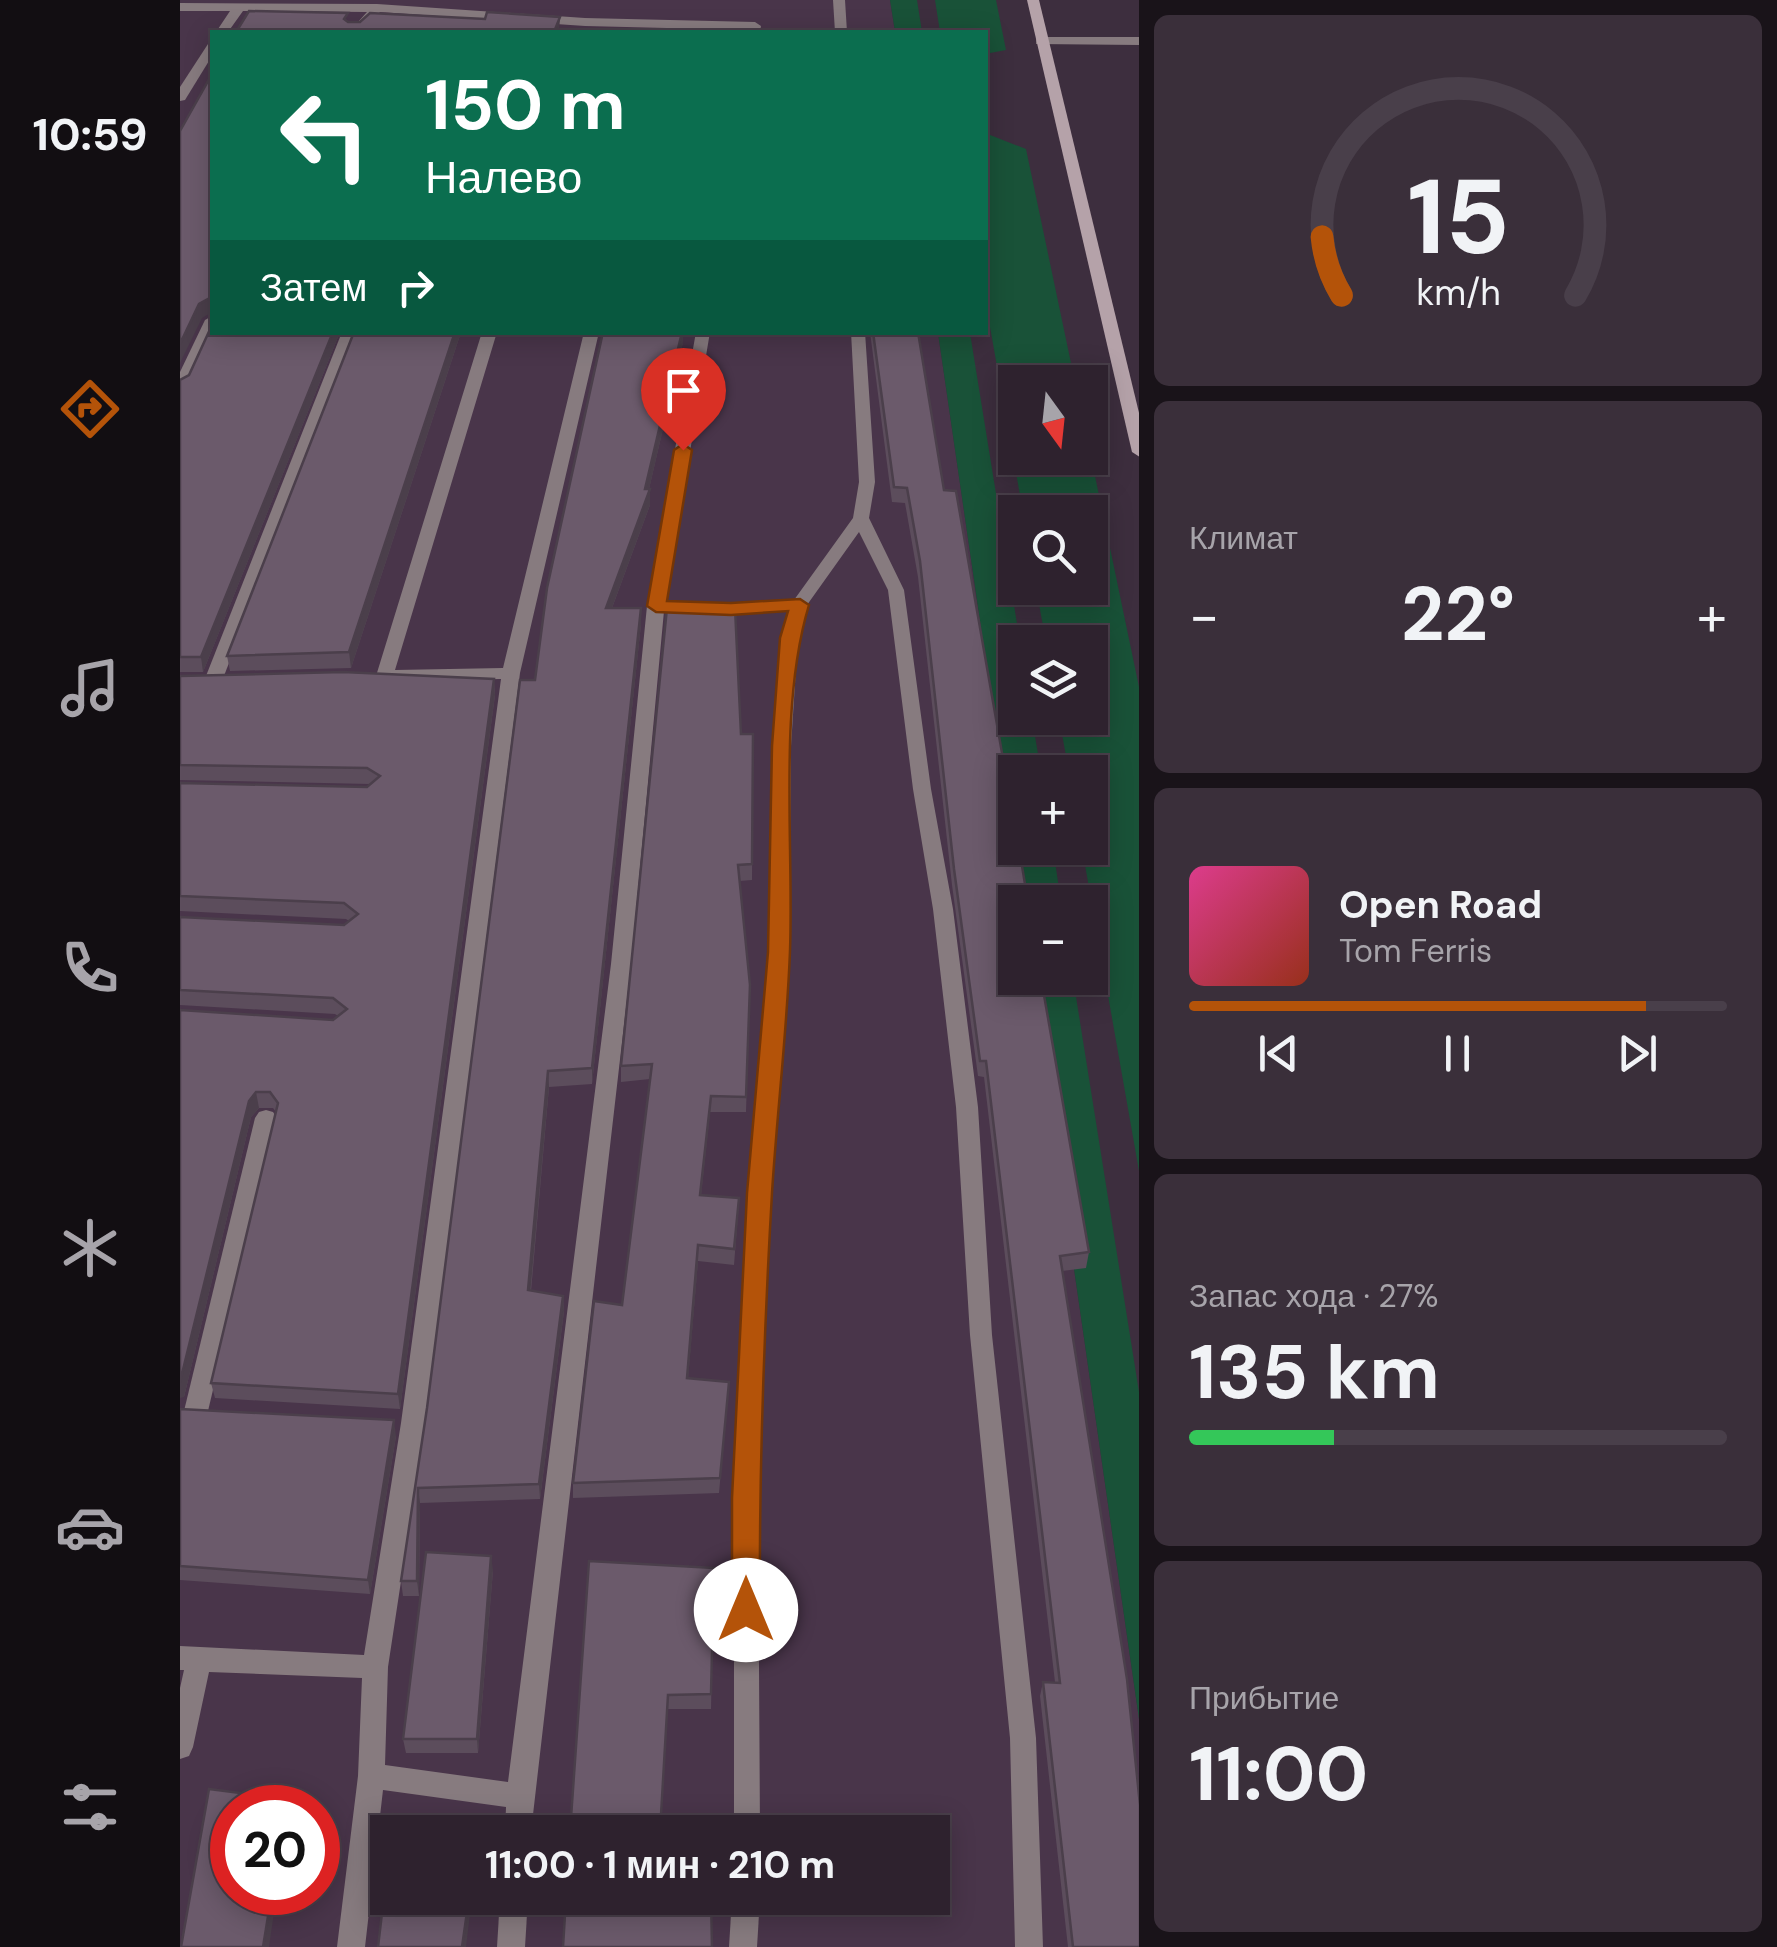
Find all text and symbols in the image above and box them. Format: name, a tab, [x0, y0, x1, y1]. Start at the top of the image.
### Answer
text: 150 m	[425, 60, 626, 151]
icon: left	[260, 70, 390, 200]
text: 10:59	[33, 105, 148, 164]
text: Налево	[425, 148, 582, 207]
text: 15	[1407, 150, 1509, 285]
icon: right	[388, 260, 443, 315]
text: Затем	[260, 263, 368, 313]
text: km/h	[1416, 270, 1500, 316]
pin	[641, 348, 726, 451]
icon: arrive	[656, 363, 711, 418]
north arrow	[998, 365, 1108, 475]
map controls	[998, 365, 1108, 995]
icon: directions	[55, 374, 125, 444]
button: search	[998, 495, 1108, 605]
text: Климат	[1189, 517, 1298, 559]
text: 22°	[1401, 566, 1515, 663]
text: −	[1189, 580, 1219, 652]
text: +	[1697, 580, 1727, 652]
button: layers	[998, 625, 1108, 735]
icon: music	[55, 653, 125, 723]
button: +	[998, 755, 1108, 865]
text: Open Road	[1339, 880, 1542, 930]
button: −	[998, 885, 1108, 995]
text: Tom Ferris	[1339, 930, 1492, 972]
icon: phone	[55, 933, 125, 1003]
icon: previous	[1251, 1026, 1306, 1081]
icon: pause	[1430, 1026, 1485, 1081]
icon: next	[1610, 1026, 1665, 1081]
icon: climate	[55, 1213, 125, 1283]
text: Запас хода · 27%	[1189, 1275, 1438, 1317]
text: 135 km	[1189, 1324, 1440, 1421]
icon: car	[55, 1492, 125, 1562]
position arrow	[694, 1558, 798, 1662]
text: Прибытие	[1189, 1677, 1339, 1719]
text: 11:00	[1189, 1726, 1368, 1823]
icon: filters	[55, 1772, 125, 1842]
speed limit sign: 20	[210, 1785, 340, 1915]
text: 11:00 · 1 мин · 210 m	[485, 1840, 835, 1890]

